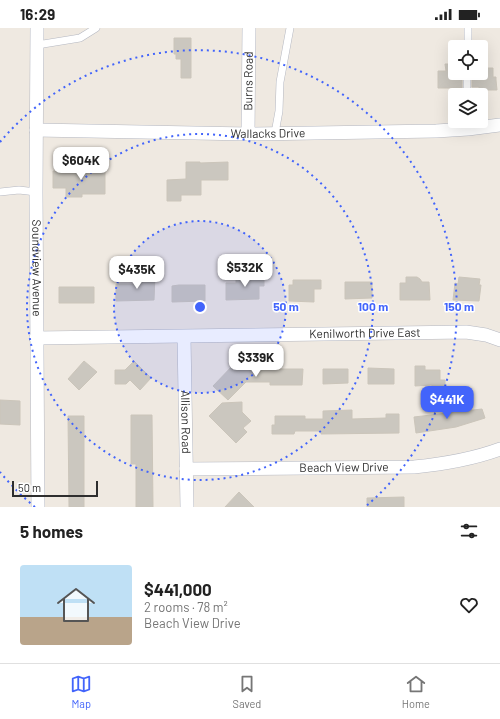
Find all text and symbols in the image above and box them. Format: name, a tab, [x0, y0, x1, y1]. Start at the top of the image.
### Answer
text: 16:29	[20, 5, 55, 23]
map controls	[448, 40, 488, 128]
button: locate	[448, 40, 488, 80]
street label: Burns Road	[240, 51, 255, 111]
button: layers	[448, 88, 488, 128]
street label: Wallacks Drive	[230, 125, 306, 140]
pin: $604K	[53, 147, 109, 181]
text: $604K	[62, 152, 100, 168]
street label: Soundview Avenue	[30, 219, 45, 317]
pin: $532K	[217, 254, 273, 288]
pin: $435K	[109, 256, 165, 290]
text: $532K	[227, 259, 263, 275]
text: $435K	[118, 261, 156, 277]
text: 50 m	[273, 299, 299, 313]
text: 100 m	[358, 299, 388, 313]
text: 150 m	[444, 299, 474, 313]
centre of rings	[193, 300, 207, 314]
street label: Kenilworth Drive East	[309, 325, 421, 340]
pin: $339K	[228, 344, 284, 378]
text: $339K	[238, 349, 274, 365]
pin: $441K	[419, 386, 475, 420]
street label: Allison Road	[179, 390, 194, 454]
text: $441K	[430, 391, 464, 407]
street label: Beach View Drive	[299, 459, 389, 474]
scale bar	[12, 479, 98, 498]
text: 50 m	[18, 481, 41, 494]
icon: filters	[458, 520, 480, 542]
text: 5 homes	[20, 521, 83, 541]
text: $441,000	[144, 579, 212, 599]
icon: home	[52, 581, 100, 629]
icon: heart	[458, 594, 480, 616]
text: 2 rooms · 78 m²	[144, 599, 228, 615]
text: Beach View Drive	[144, 615, 241, 631]
tab: Map	[70, 673, 92, 710]
tab: Saved	[233, 673, 261, 710]
tab: Home	[402, 673, 430, 710]

